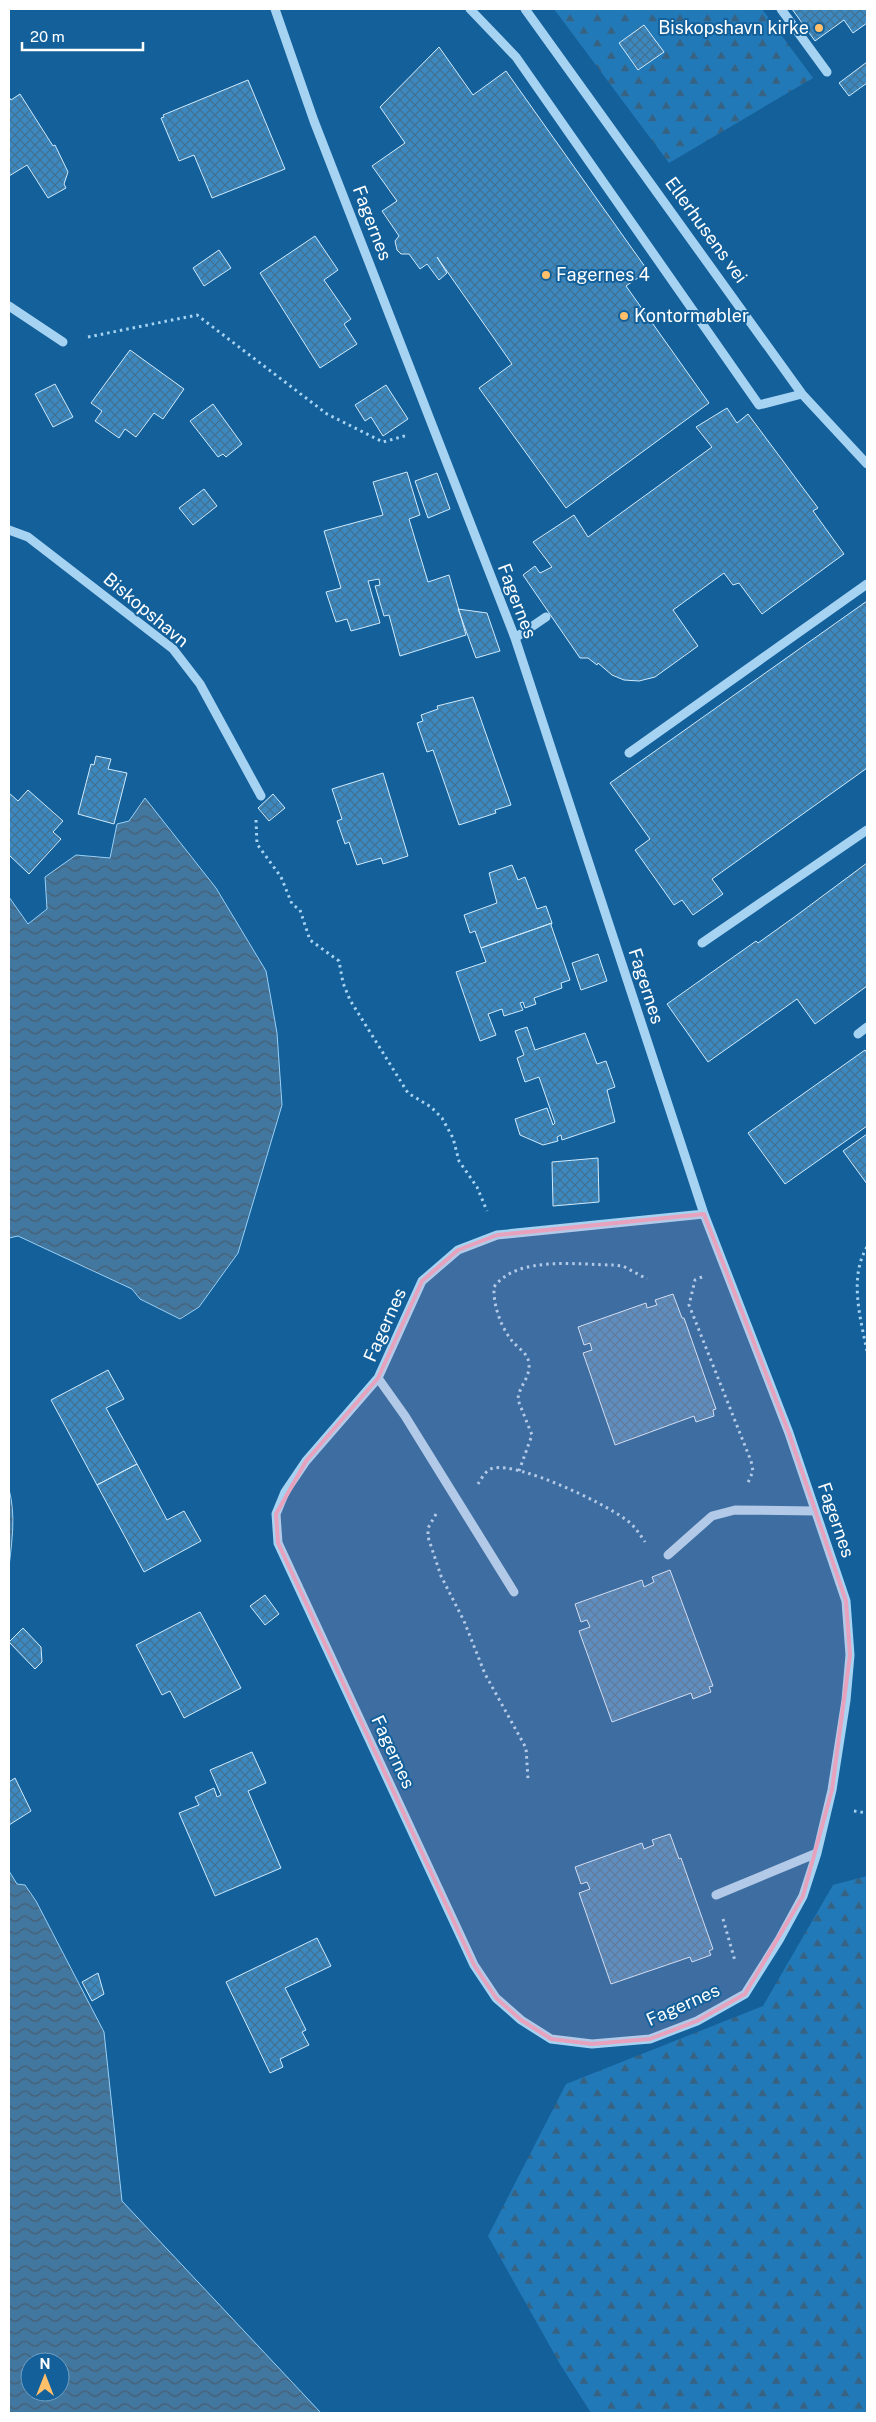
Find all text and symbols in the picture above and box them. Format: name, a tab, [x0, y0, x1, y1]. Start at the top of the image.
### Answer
place label: Biskopshavn kirke	[658, 17, 809, 38]
scale bar	[22, 20, 144, 52]
marker: Biskopshavn kirke	[813, 22, 825, 34]
text: 20 m	[30, 28, 65, 45]
street label: Ellerhusens vei	[661, 173, 752, 287]
street label: Fagernes	[349, 183, 396, 263]
place label: Fagernes 4	[556, 264, 650, 285]
marker: Fagernes 4	[540, 269, 552, 281]
place label: Kontormøbler	[634, 305, 749, 326]
marker: Kontormøbler	[618, 310, 630, 322]
street label: Fagernes	[494, 561, 541, 641]
street label: Biskopshavn	[99, 568, 193, 651]
street label: Fagernes	[624, 945, 669, 1026]
street label: Fagernes	[359, 1285, 410, 1365]
street label: Fagernes	[814, 1479, 859, 1560]
street label: Fagernes	[367, 1712, 420, 1792]
street label: Fagernes	[643, 1979, 723, 2030]
north arrow	[20, 2352, 70, 2402]
text: N	[40, 2356, 50, 2372]

